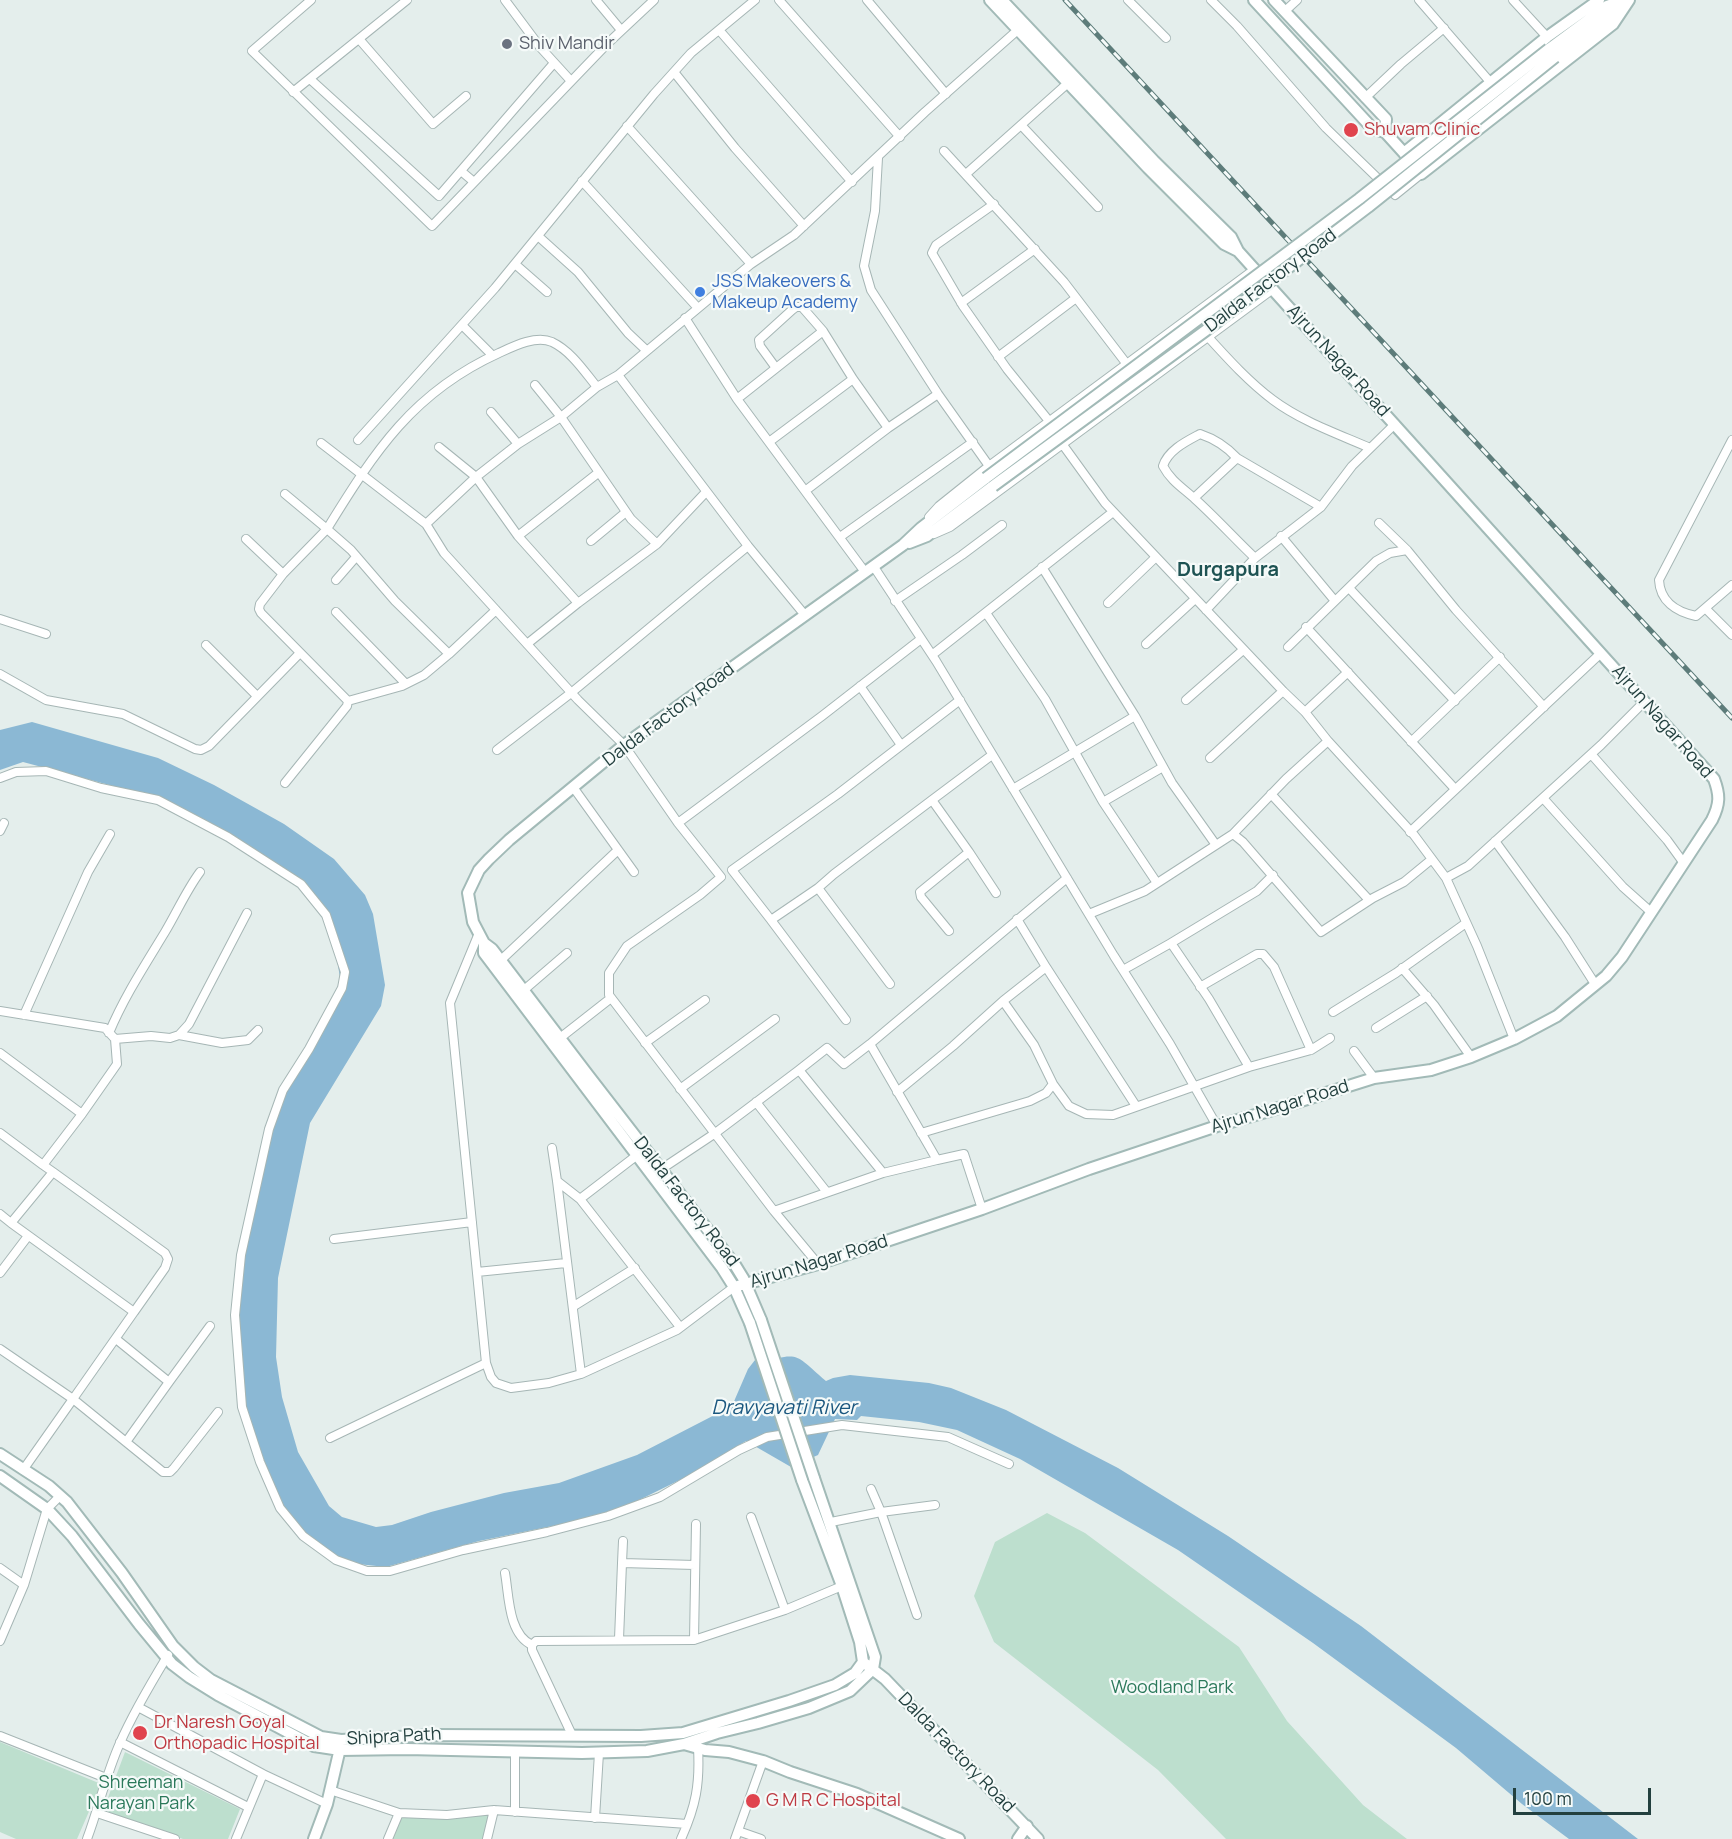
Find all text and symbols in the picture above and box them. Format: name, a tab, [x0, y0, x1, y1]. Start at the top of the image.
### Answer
place label: Shiv Mandir	[519, 33, 615, 55]
marker: Shiv Mandir	[500, 37, 514, 51]
place label: Shuvam Clinic	[1364, 119, 1480, 141]
marker: Shuvam Clinic	[1342, 121, 1360, 139]
street label: Dalda Factory Road	[1201, 225, 1341, 337]
place label: JSS Makeovers & Makeup Academy	[712, 271, 858, 314]
marker: JSS Makeovers & Makeup Academy	[693, 285, 707, 299]
street label: Ajrun Nagar Road	[1282, 301, 1394, 421]
district label: Durgapura	[1177, 558, 1279, 582]
street label: Dalda Factory Road	[599, 659, 739, 771]
street label: Ajrun Nagar Road	[1607, 661, 1717, 783]
street label: Ajrun Nagar Road	[1208, 1076, 1352, 1138]
street label: Dalda Factory Road	[629, 1133, 743, 1271]
street label: Ajrun Nagar Road	[747, 1231, 891, 1293]
water label: Dravyavati River	[711, 1396, 857, 1420]
park label: Woodland Park	[1111, 1677, 1233, 1699]
street label: Dalda Factory Road	[893, 1688, 1019, 1818]
place label: Dr Naresh Goyal Orthopadic Hospital	[154, 1712, 320, 1754]
marker: Dr Naresh Goyal Orthopadic Hospital	[131, 1724, 149, 1742]
street label: Shipra Path	[346, 1724, 442, 1750]
park label: Shreeman Narayan Park	[87, 1772, 195, 1814]
scale bar	[1516, 1776, 1654, 1814]
text: 100 m	[1524, 1786, 1572, 1810]
place label: G M R C Hospital	[766, 1790, 901, 1812]
marker: G M R C Hospital	[744, 1792, 762, 1810]

